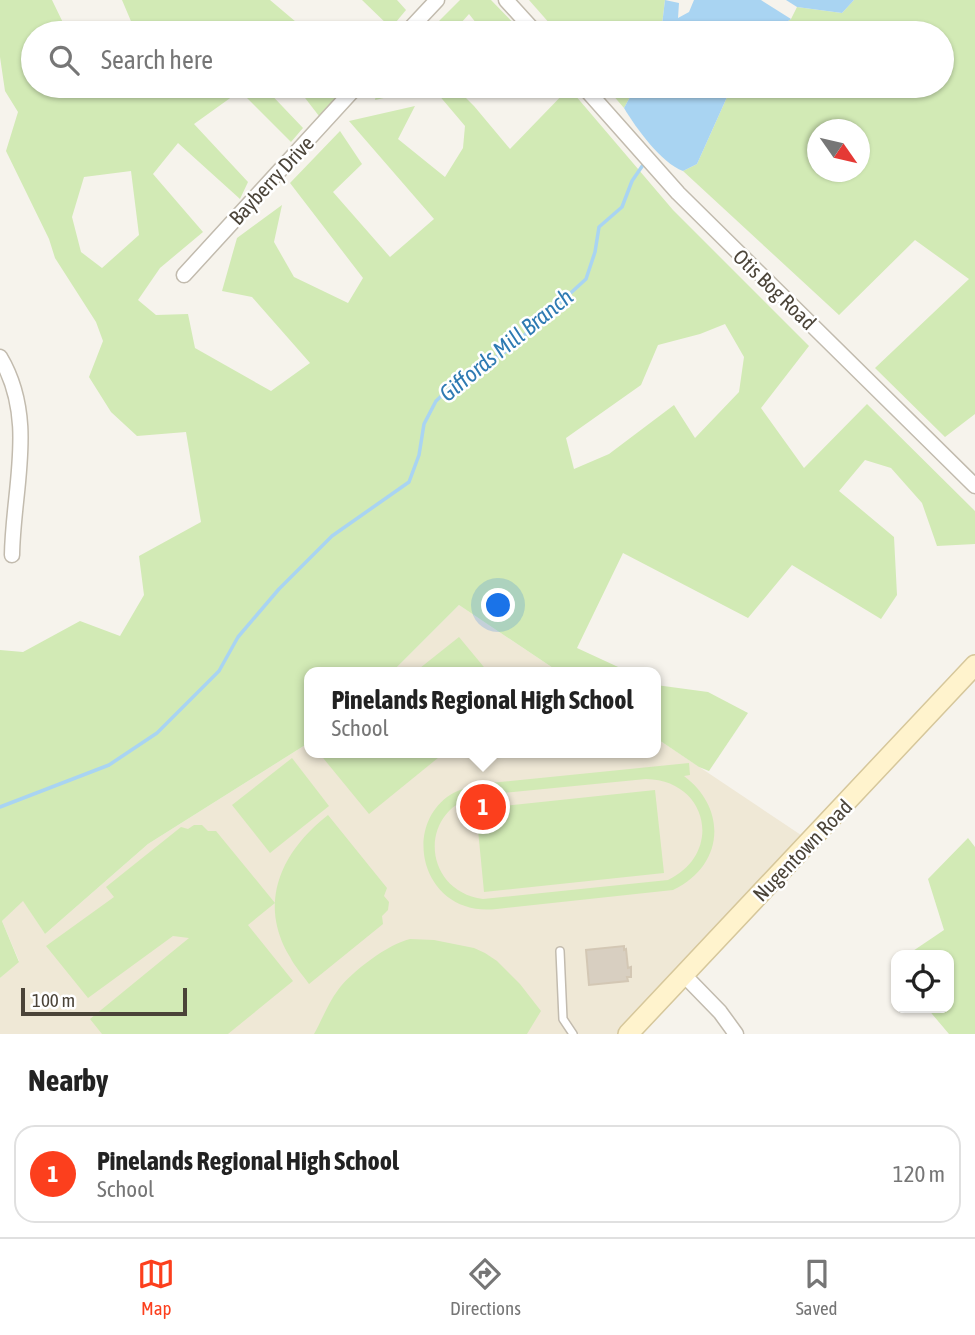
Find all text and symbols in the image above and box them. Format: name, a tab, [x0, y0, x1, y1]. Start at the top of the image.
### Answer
search box	[21, 21, 954, 98]
icon: search	[45, 41, 83, 79]
text: Search here	[101, 45, 213, 75]
north arrow	[807, 119, 870, 182]
street label: Bayberry Drive	[224, 131, 318, 229]
street label: Otis Bog Road	[729, 244, 821, 334]
water label: Giffords Mill Branch	[434, 283, 578, 407]
your location	[481, 588, 515, 622]
popup	[304, 667, 661, 758]
text: Pinelands Regional High School	[332, 685, 633, 715]
text: School	[332, 715, 389, 741]
pin: 1	[460, 781, 506, 833]
street label: Nugentown Road	[747, 794, 857, 906]
map controls	[891, 950, 954, 1013]
button: locate	[891, 950, 954, 1013]
scale bar	[21, 985, 187, 1017]
text: 100 m	[32, 989, 75, 1011]
text: Nearby	[28, 1063, 108, 1097]
text: Pinelands Regional High School	[97, 1146, 399, 1176]
text: 1	[48, 1161, 58, 1187]
text: 120 m	[893, 1161, 945, 1187]
text: School	[97, 1176, 154, 1202]
tab: Map	[137, 1255, 175, 1319]
tab: Directions	[450, 1255, 521, 1319]
tab: Saved	[796, 1255, 838, 1319]

